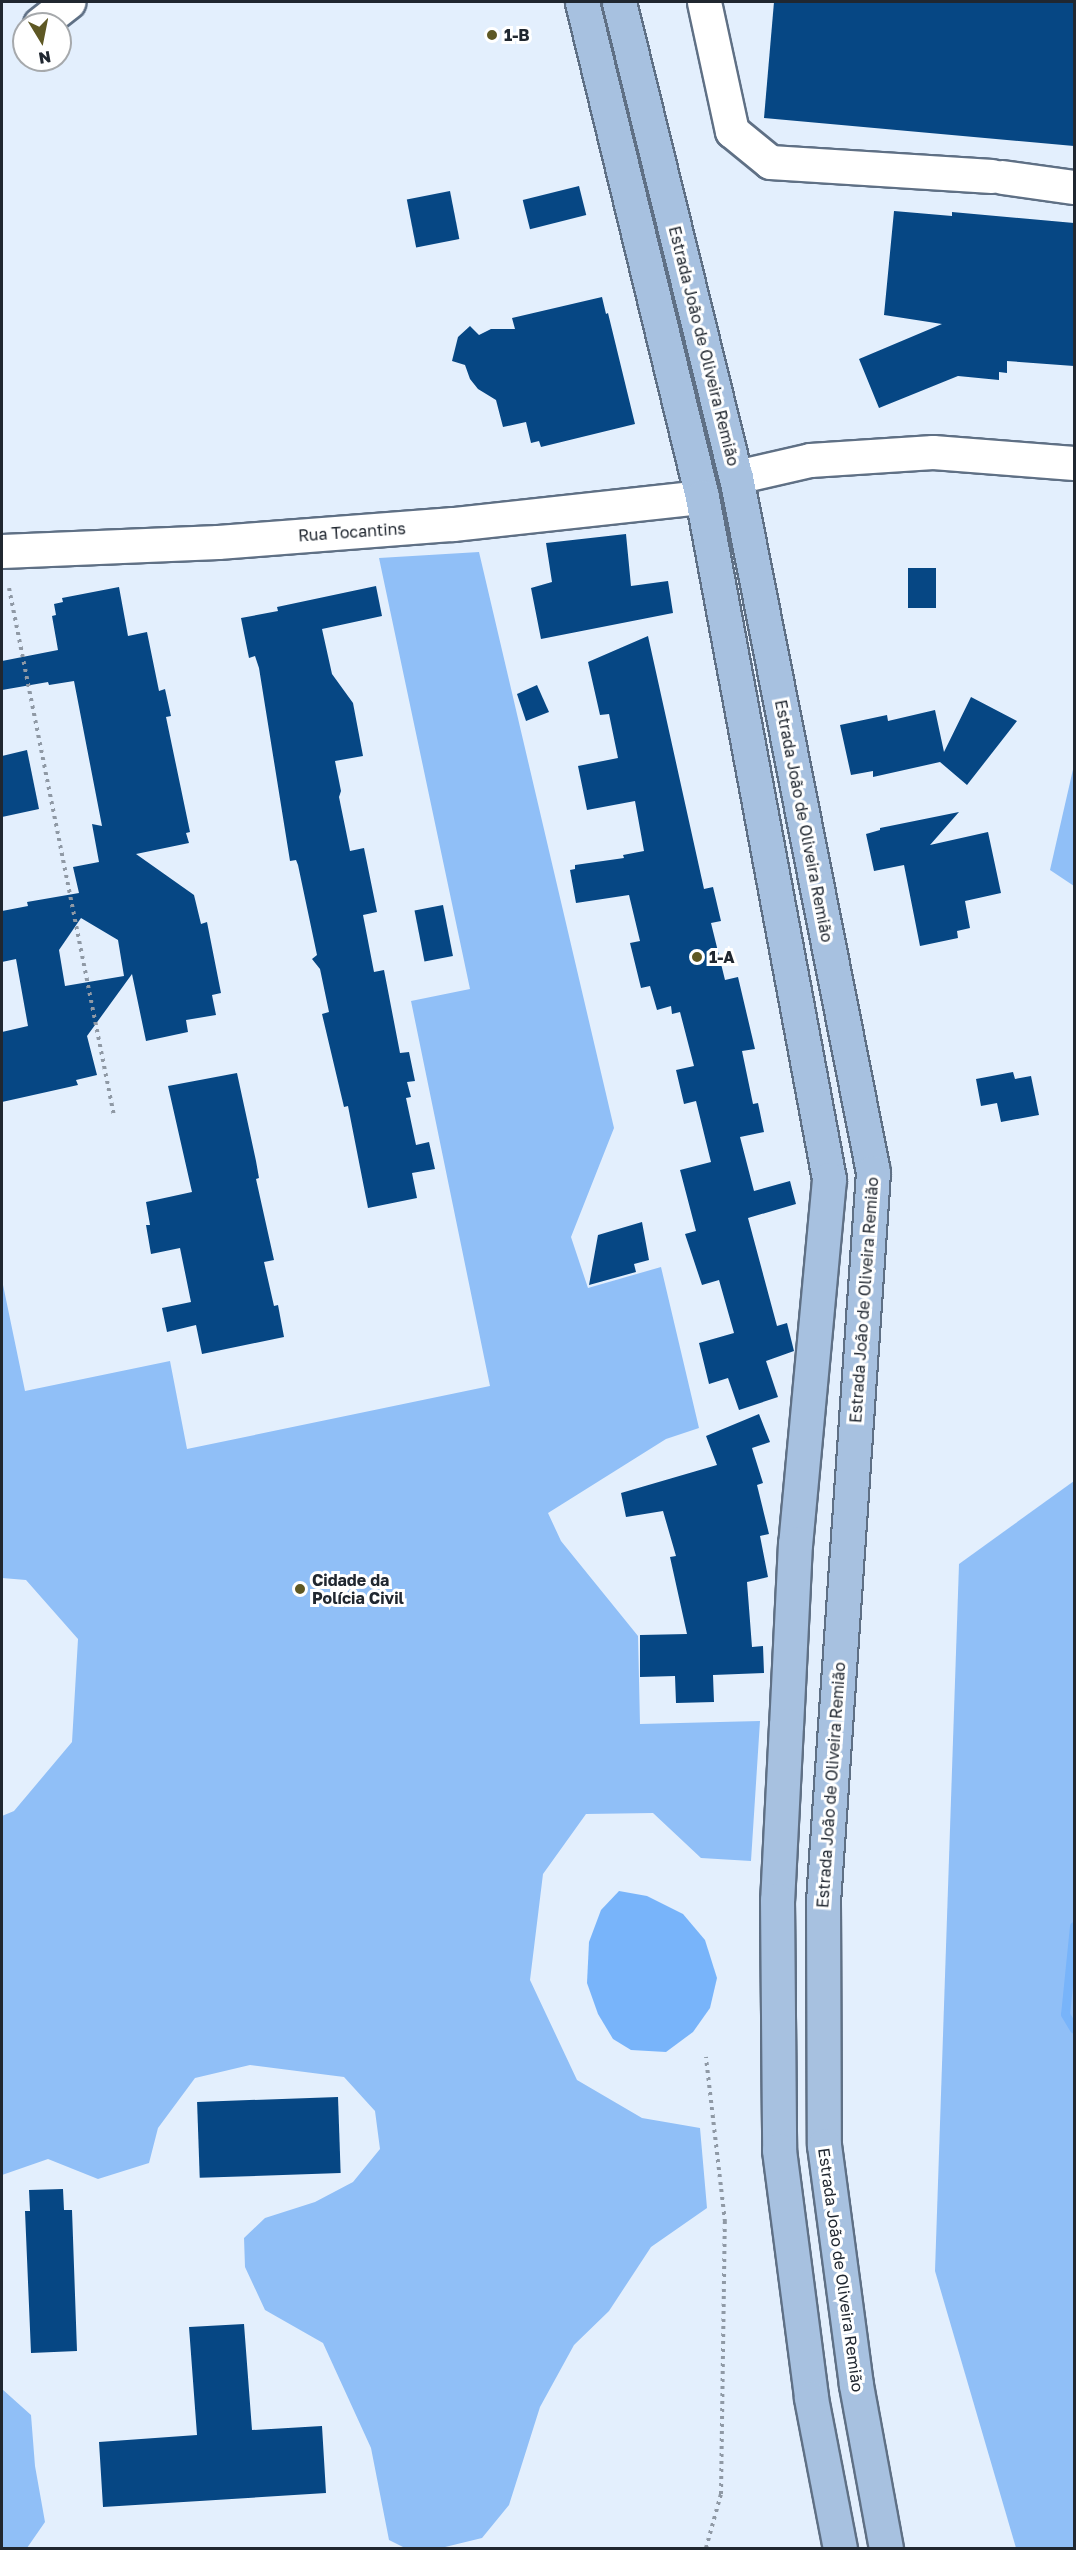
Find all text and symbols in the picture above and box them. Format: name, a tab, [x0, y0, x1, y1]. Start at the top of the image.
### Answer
north arrow	[12, 12, 72, 72]
place label: 1-B	[504, 25, 530, 45]
marker: 1-B	[485, 28, 499, 42]
text: N	[37, 47, 53, 69]
street label: Estrada João de Oliveira Remião	[665, 224, 743, 468]
street label: Rua Tocantins	[298, 519, 406, 545]
street label: Estrada João de Oliveira Remião	[771, 698, 837, 944]
place label: 1-A	[709, 947, 735, 967]
marker: 1-A	[690, 950, 704, 964]
street label: Estrada João de Oliveira Remião	[846, 1176, 882, 1424]
place label: Cidade da Polícia Civil	[312, 1570, 404, 1608]
marker: Cidade da Polícia Civil	[293, 1582, 307, 1596]
street label: Estrada João de Oliveira Remião	[813, 1661, 849, 1909]
street label: Estrada João de Oliveira Remião	[814, 2147, 868, 2393]

